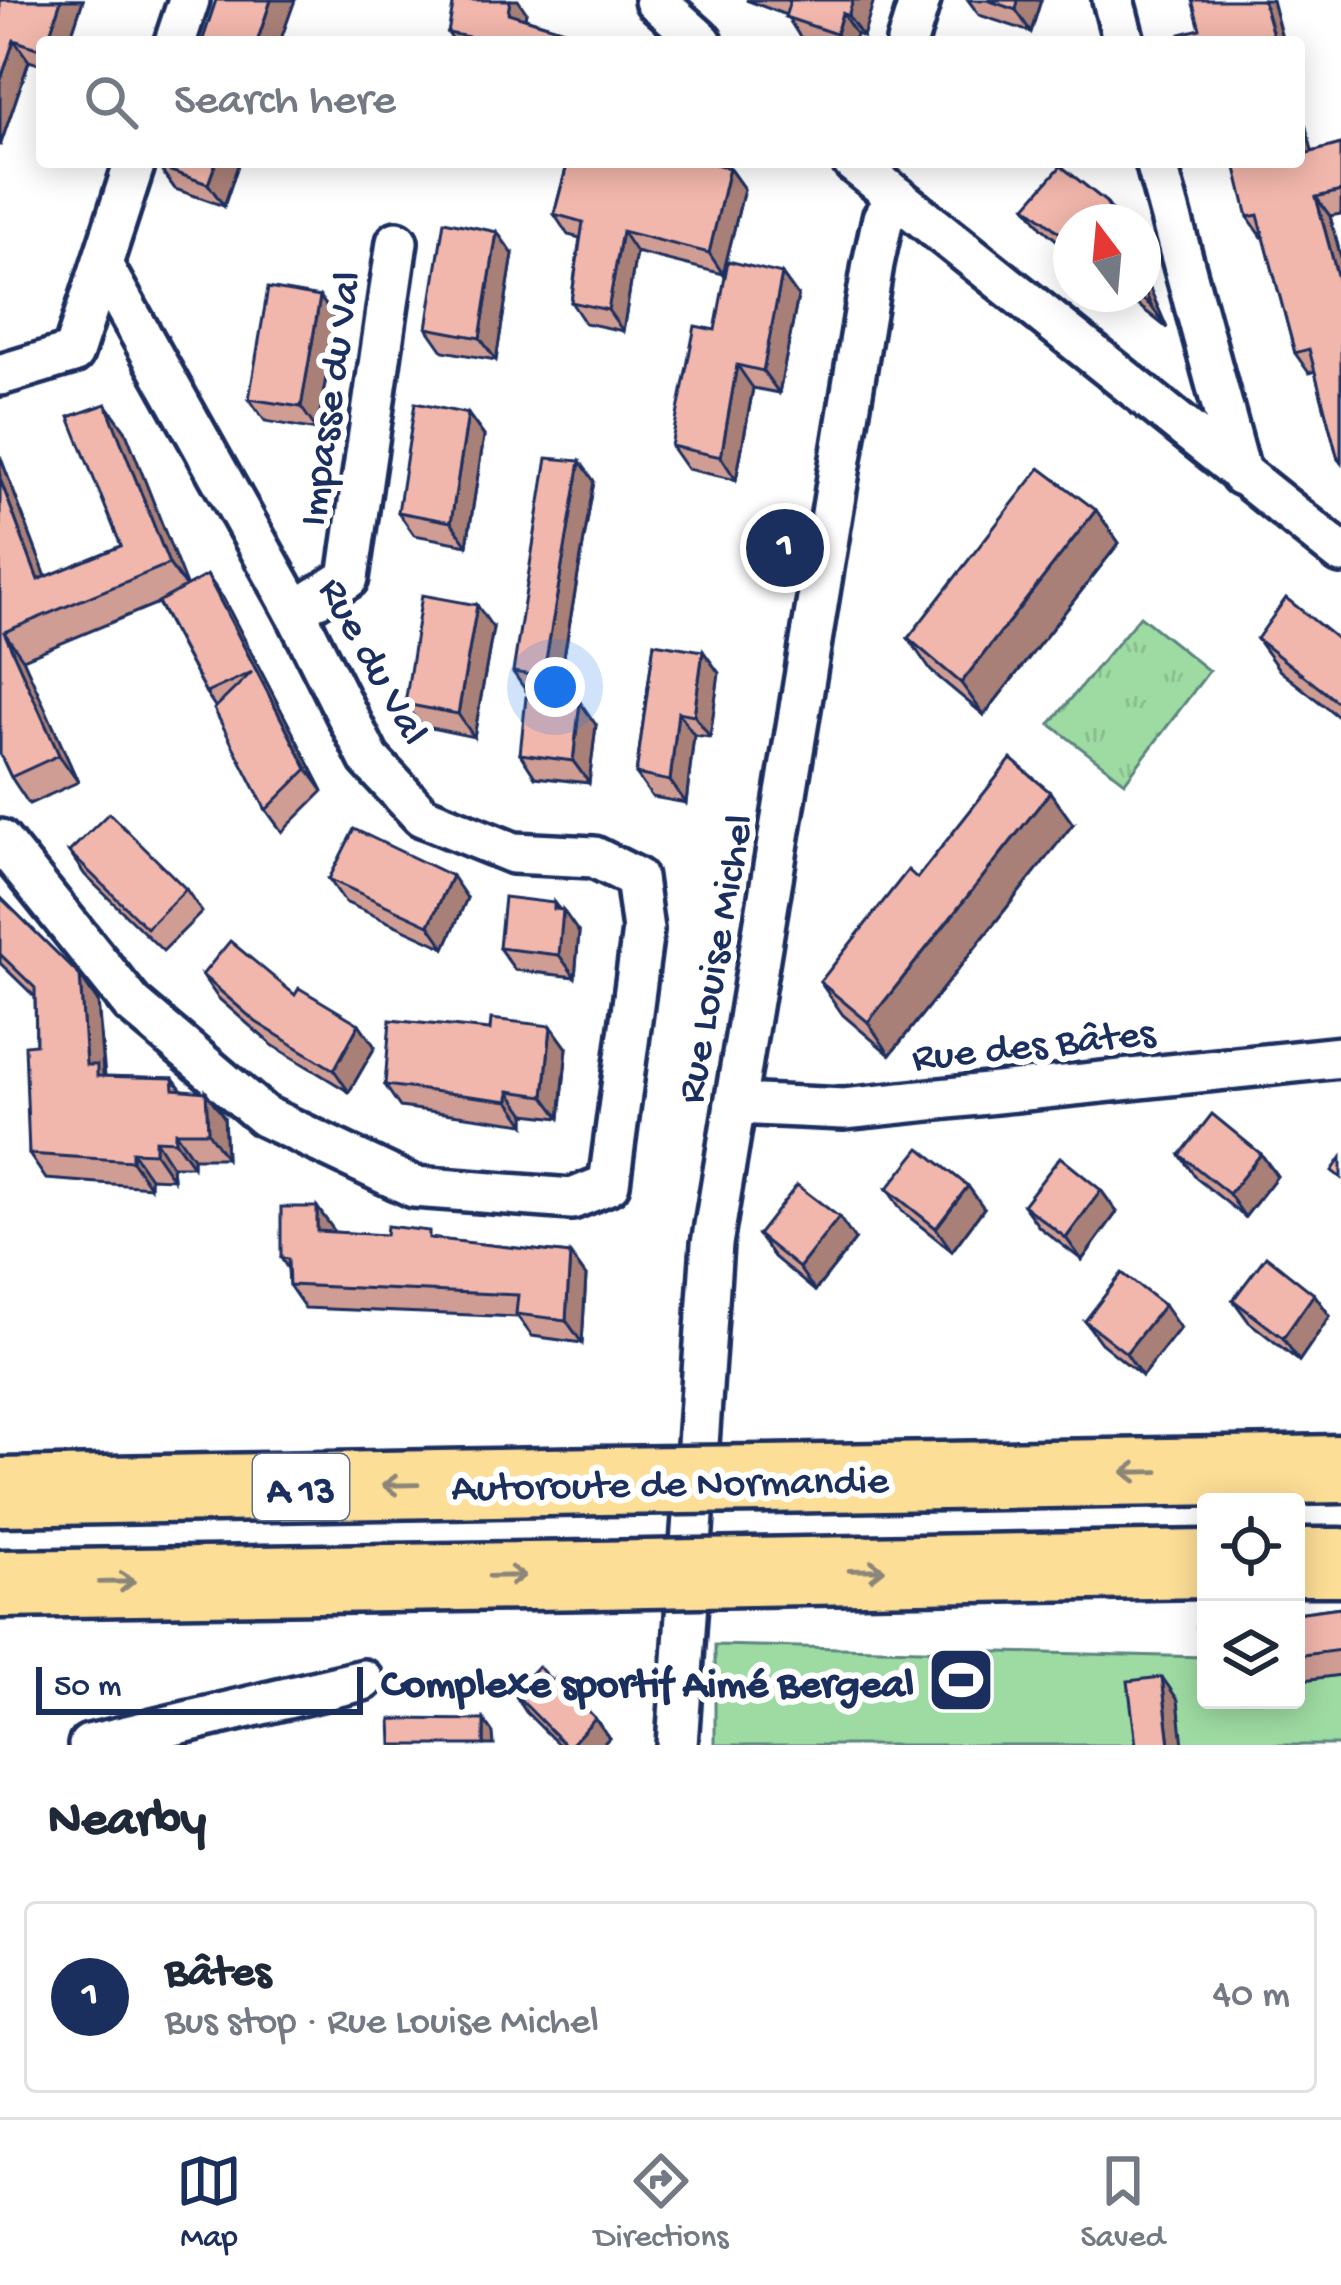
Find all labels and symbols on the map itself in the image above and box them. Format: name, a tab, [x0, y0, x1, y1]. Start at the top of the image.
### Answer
north arrow	[1053, 204, 1161, 312]
street label: Impasse du Val	[291, 269, 376, 530]
pin: 1	[746, 503, 824, 593]
street label: Rue du Val	[305, 570, 436, 755]
your location	[525, 657, 585, 717]
street label: Rue Louise Michel	[669, 811, 768, 1108]
street label: Rue des Bâtes	[910, 1011, 1159, 1086]
road number: A 13	[253, 1454, 349, 1520]
street label: Autoroute de Normandie	[451, 1459, 891, 1516]
one-way arrow	[1121, 1461, 1160, 1484]
one-way arrow	[381, 1474, 420, 1496]
one-way arrow	[847, 1558, 886, 1581]
one-way arrow	[487, 1565, 526, 1587]
one-way arrow	[97, 1571, 136, 1593]
sports icon: Complexe sportif Aimé Bergeal	[926, 1645, 996, 1715]
scale bar	[36, 1661, 363, 1714]
place label: Complexe sportif Aimé Bergeal	[381, 1663, 914, 1712]

